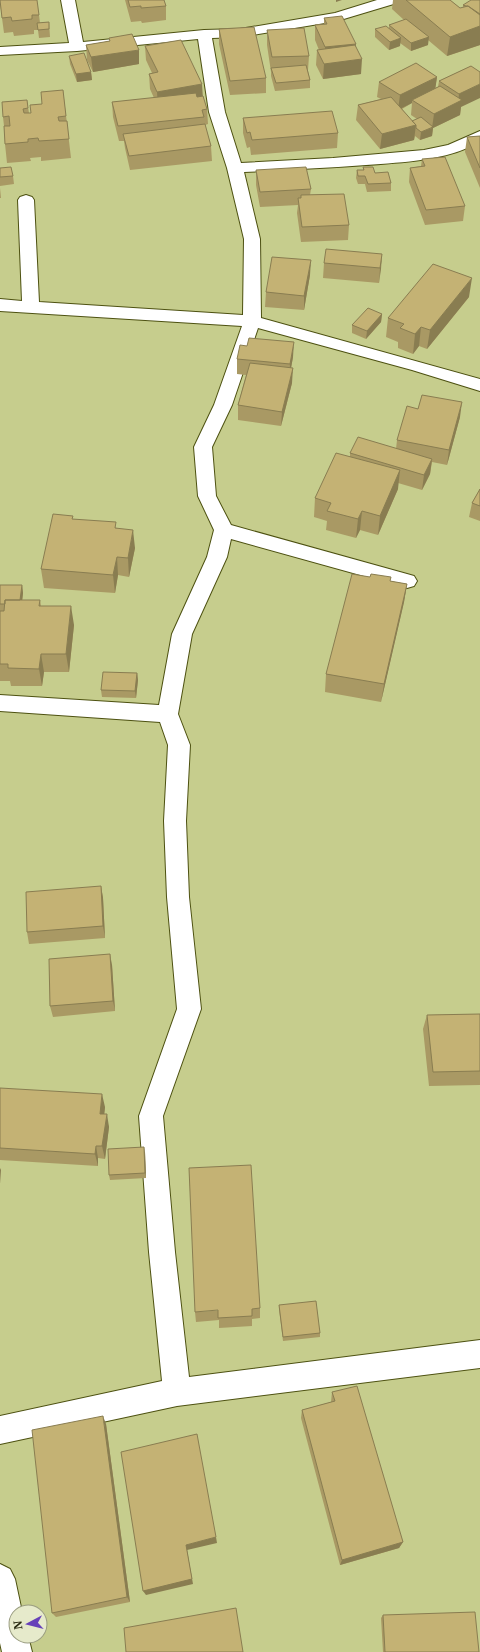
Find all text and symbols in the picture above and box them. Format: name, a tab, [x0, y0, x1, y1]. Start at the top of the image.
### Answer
north arrow	[8, 1604, 48, 1644]
text: N	[11, 1620, 26, 1630]

